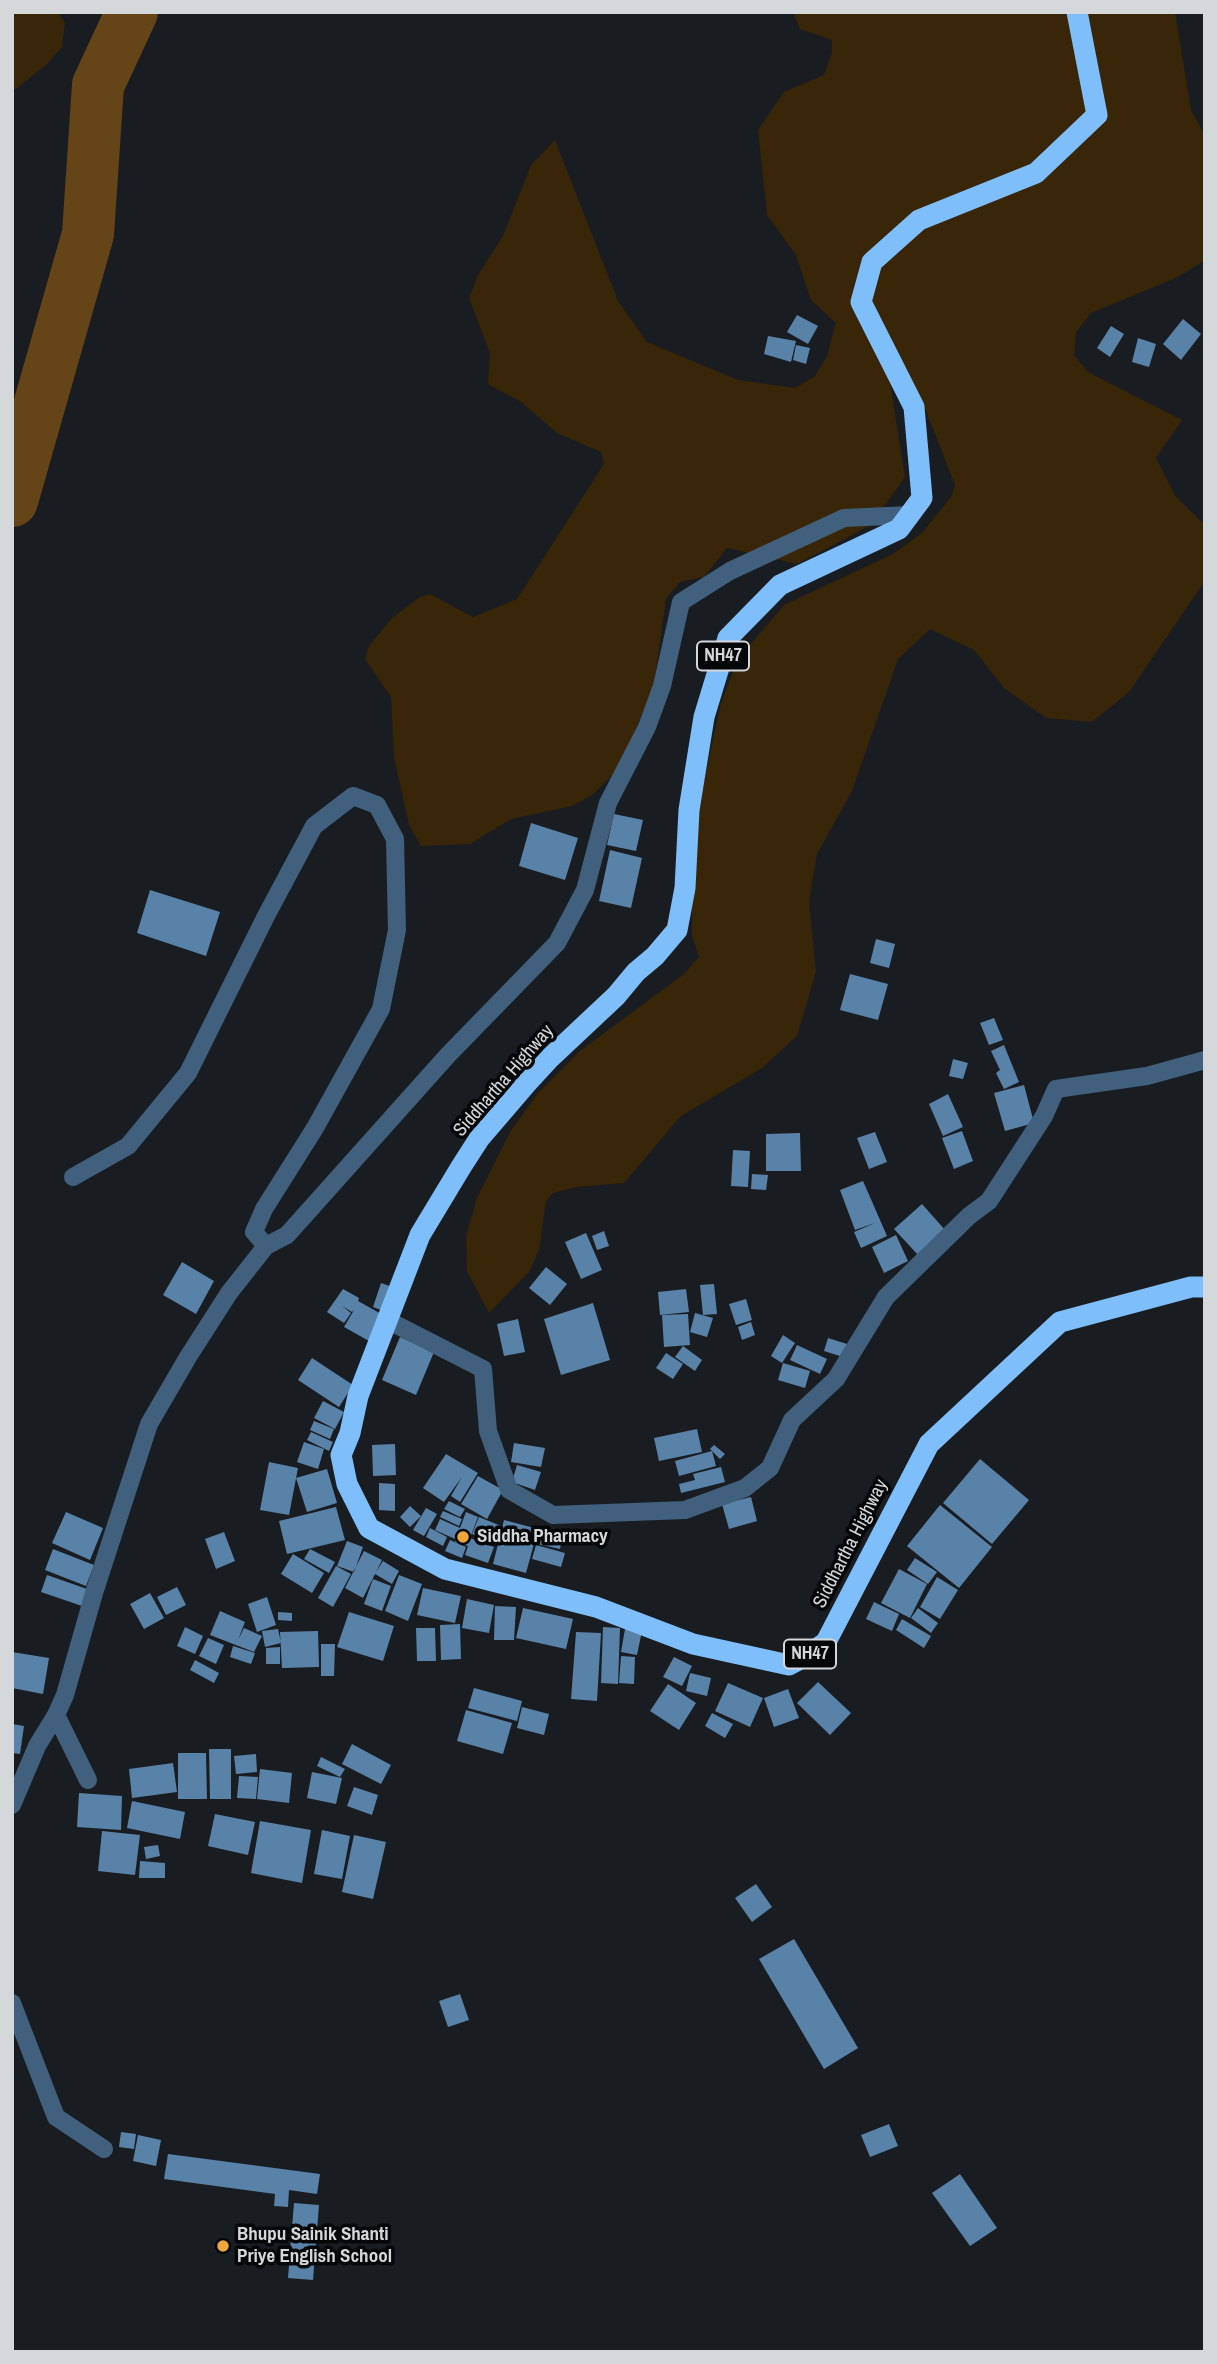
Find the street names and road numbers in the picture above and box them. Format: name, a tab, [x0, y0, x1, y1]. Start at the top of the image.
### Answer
road number: NH47	[697, 642, 749, 670]
street label: Siddhartha Highway	[449, 1020, 559, 1142]
street label: Siddhartha Highway	[809, 1476, 893, 1612]
road number: NH47	[784, 1639, 836, 1668]

